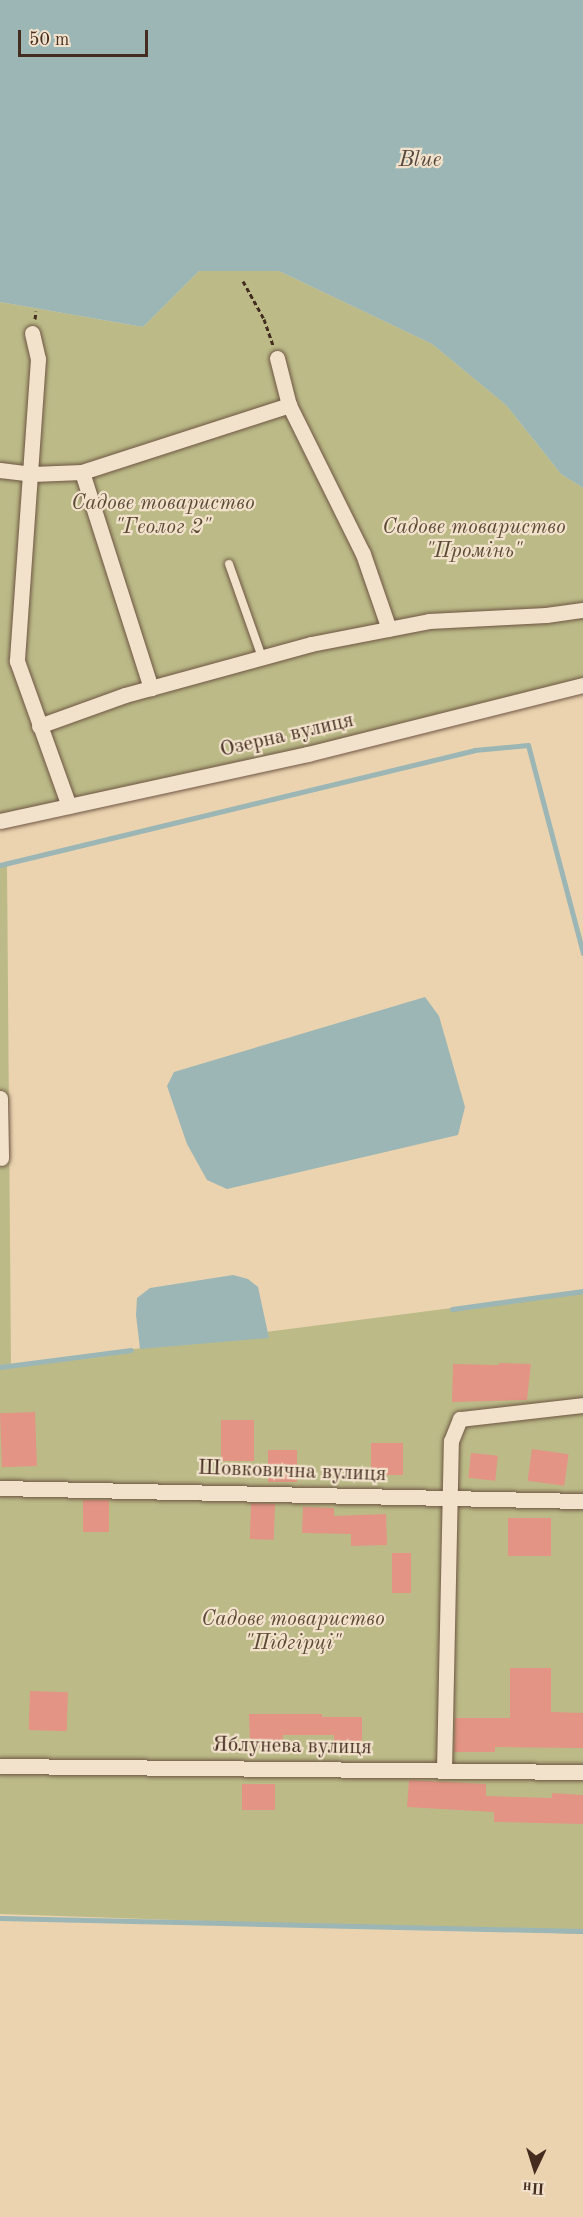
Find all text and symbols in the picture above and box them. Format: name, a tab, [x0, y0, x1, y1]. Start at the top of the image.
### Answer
scale bar	[21, 18, 152, 56]
text: 50 m	[29, 31, 69, 49]
water label: Blue	[398, 148, 442, 174]
park label: Садове товариство "Геолог 2"	[71, 491, 255, 541]
park label: Садове товариство "Промінь"	[382, 515, 566, 565]
street label: Озерна вулиця	[218, 708, 356, 764]
street label: Шовковична вулиця	[197, 1456, 387, 1488]
park label: Садове товариство "Підгірці"	[201, 1607, 385, 1657]
street label: Яблунева вулиця	[212, 1733, 372, 1761]
north arrow	[505, 2139, 565, 2199]
text: Пн	[522, 2178, 545, 2196]

